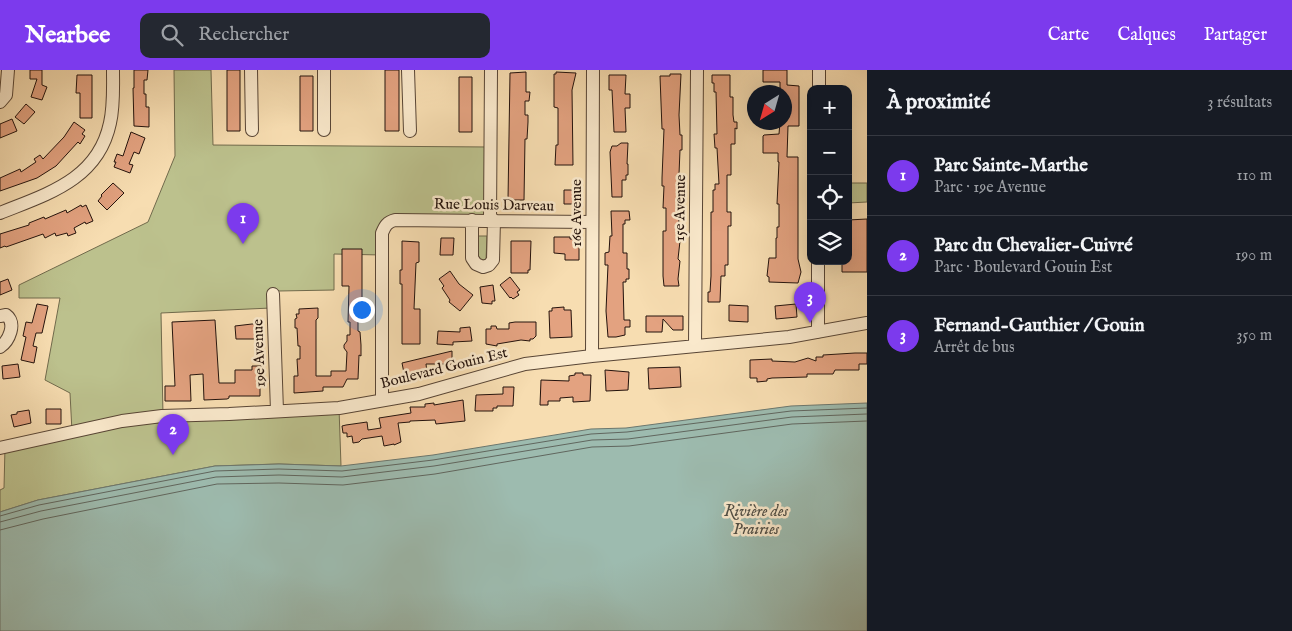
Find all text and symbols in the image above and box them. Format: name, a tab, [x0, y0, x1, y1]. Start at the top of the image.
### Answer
search box	[140, 13, 490, 58]
text: Nearbee	[25, 20, 110, 51]
icon: search	[158, 21, 186, 49]
text: Rechercher	[198, 23, 289, 47]
text: Carte	[1048, 24, 1089, 47]
text: Calques	[1117, 24, 1176, 47]
text: Partager	[1204, 24, 1267, 47]
north arrow	[747, 85, 792, 130]
map controls	[807, 85, 852, 265]
button: +	[807, 85, 852, 130]
text: À proximité	[887, 89, 990, 116]
text: 3 résultats	[1207, 93, 1272, 113]
button: −	[807, 130, 852, 175]
text: Parc Sainte-Marthe	[934, 154, 1088, 178]
text: 1	[900, 166, 906, 186]
text: 110 m	[1236, 166, 1272, 186]
street label: 15e Avenue	[670, 174, 690, 242]
button: locate	[807, 175, 852, 220]
text: Parc · 19e Avenue	[934, 178, 1046, 198]
street label: 16e Avenue	[567, 179, 586, 247]
street label: Rue Louis Darveau	[434, 194, 554, 216]
pin: 1	[227, 203, 259, 244]
button: layers	[807, 220, 852, 265]
text: Parc du Chevalier-Cuivré	[934, 234, 1133, 258]
text: 2	[899, 246, 907, 266]
text: 190 m	[1235, 246, 1272, 266]
text: Parc · Boulevard Gouin Est	[934, 258, 1112, 278]
pin: 3	[794, 282, 826, 323]
your location	[349, 297, 375, 323]
text: Fernand-Gauthier / Gouin	[934, 314, 1145, 338]
street label: 19e Avenue	[248, 319, 270, 387]
text: 3	[900, 326, 906, 346]
text: 350 m	[1237, 326, 1272, 346]
text: Arrêt de bus	[934, 338, 1015, 358]
street label: Boulevard Gouin Est	[378, 343, 510, 393]
pin: 2	[157, 414, 189, 455]
water label: Rivière des Prairies	[724, 502, 788, 540]

